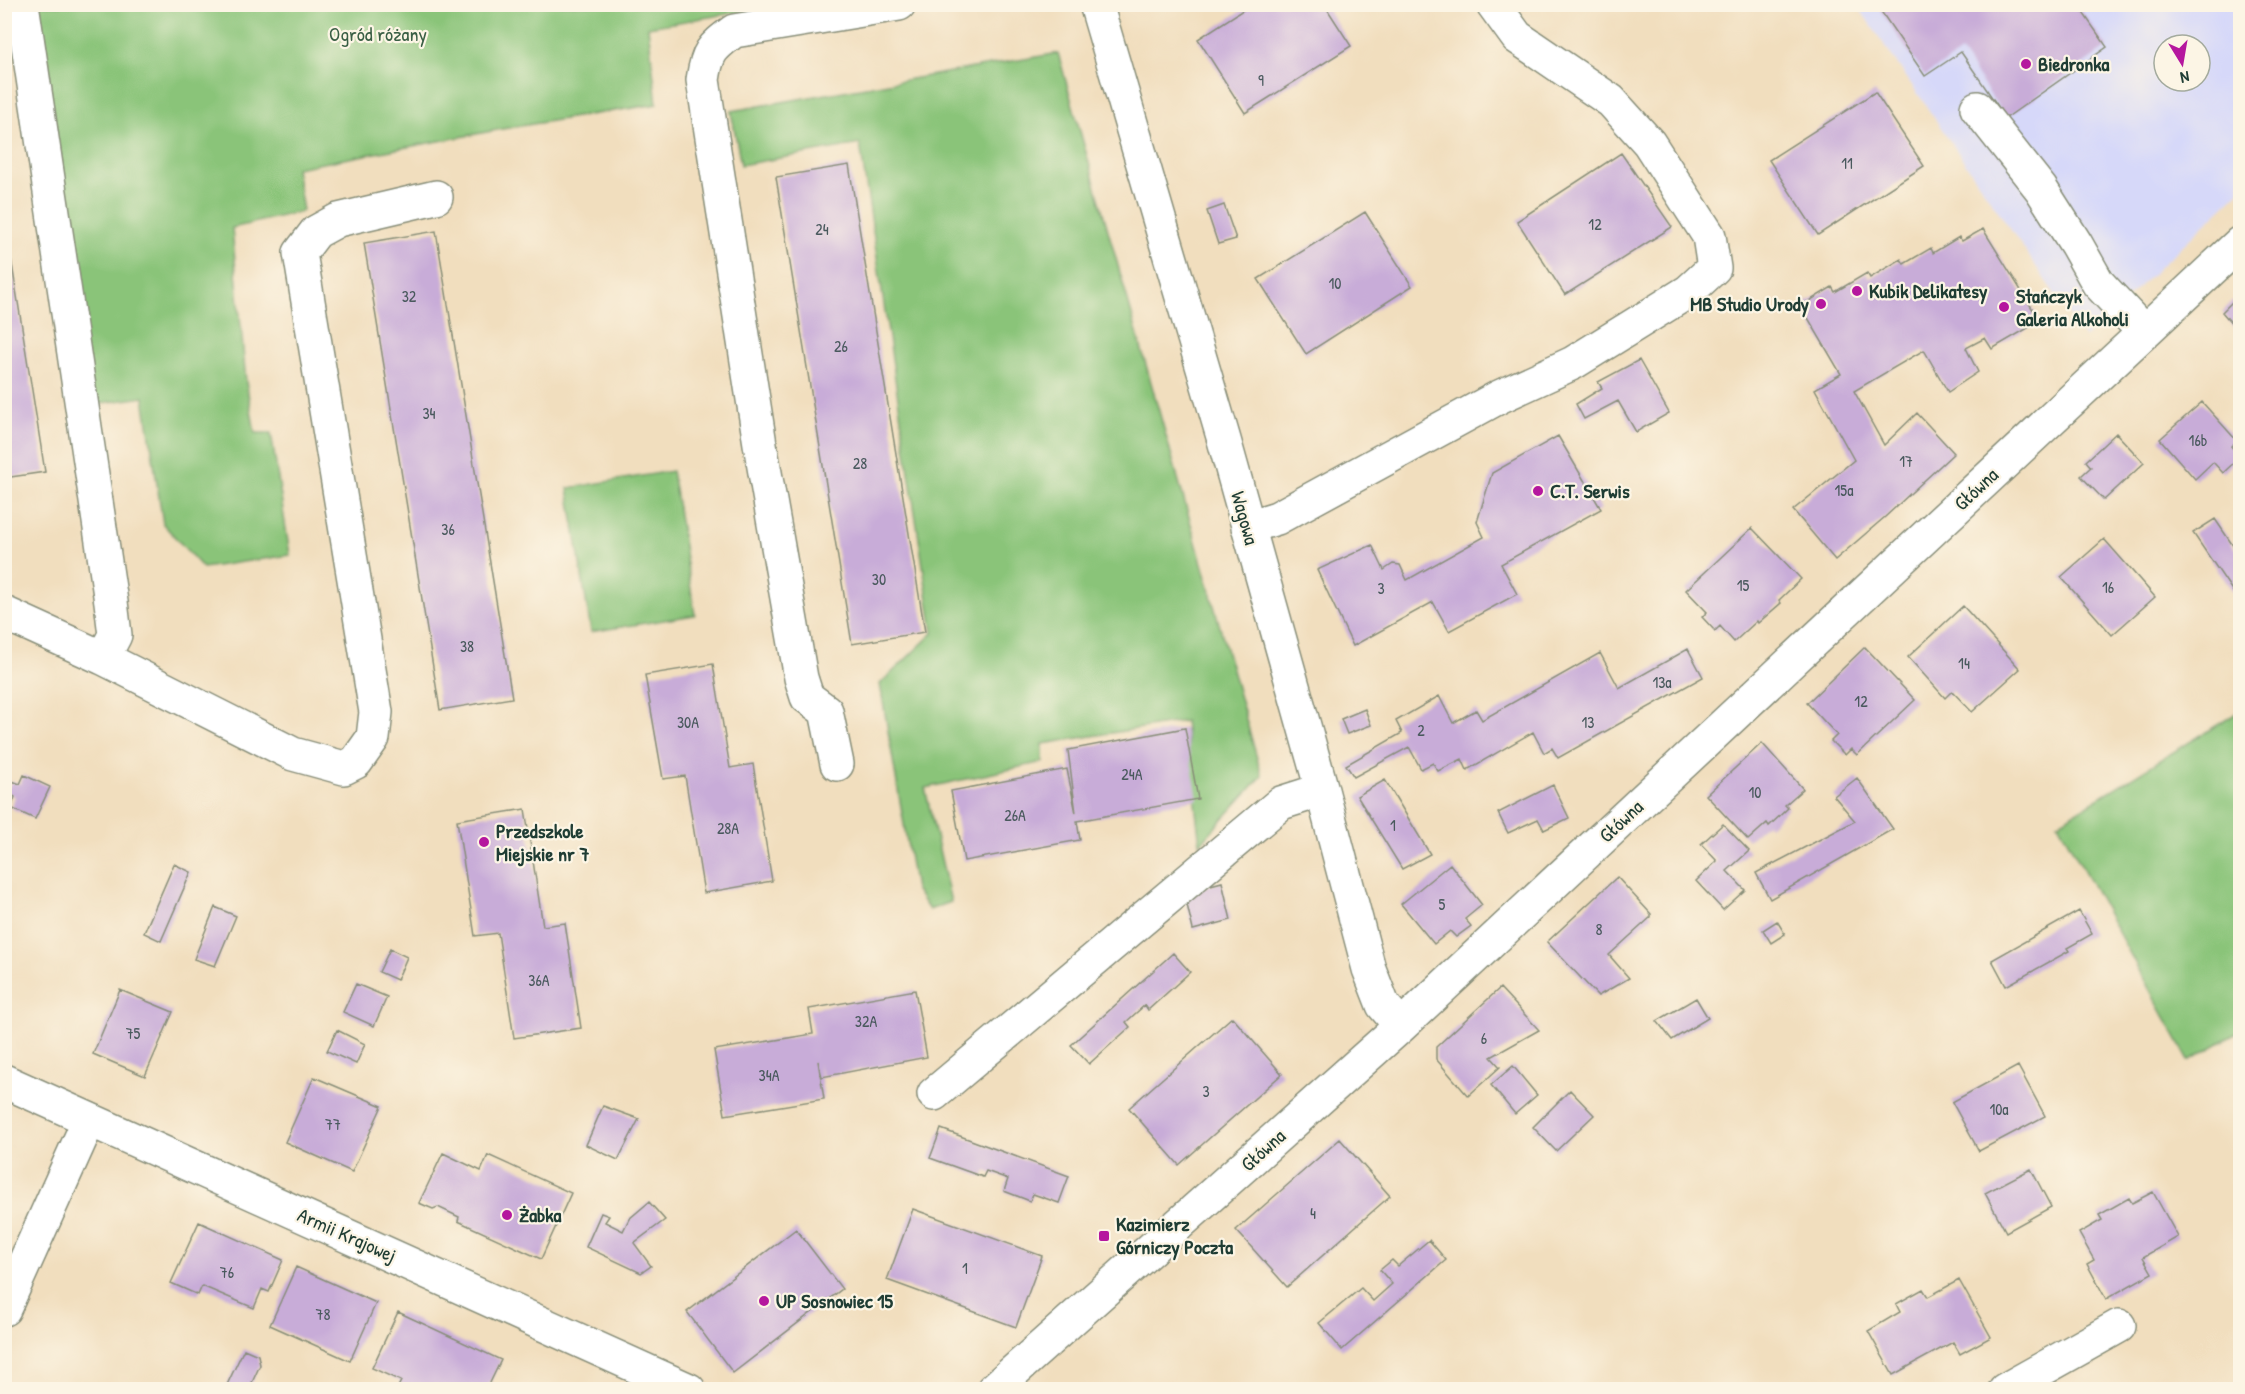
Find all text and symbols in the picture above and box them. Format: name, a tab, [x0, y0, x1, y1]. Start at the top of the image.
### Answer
park label: Ogród różany	[329, 20, 427, 47]
north arrow	[2152, 33, 2212, 93]
place label: Biedronka	[2038, 50, 2109, 77]
marker: Biedronka	[2019, 57, 2033, 71]
text: N	[2178, 66, 2191, 89]
house number: 9	[1258, 69, 1264, 91]
house number: 11	[1841, 152, 1853, 174]
house number: 12	[1588, 213, 1602, 235]
house number: 24	[815, 218, 829, 240]
house number: 10	[1329, 272, 1341, 294]
place label: Kubik Delikatesy	[1869, 277, 1988, 305]
place label: Stańczyk Galeria Alkoholi	[2016, 282, 2129, 332]
marker: Kubik Delikatesy	[1850, 284, 1864, 298]
house number: 32	[402, 285, 417, 307]
place label: MB Studio Urody	[1690, 290, 1810, 318]
marker: MB Studio Urody	[1814, 297, 1828, 311]
marker: Stańczyk Galeria Alkoholi	[1997, 300, 2011, 314]
house number: 26	[834, 335, 848, 357]
house number: 34	[422, 402, 436, 424]
house number: 16b	[2189, 429, 2207, 451]
house number: 17	[1899, 450, 1913, 472]
house number: 28	[853, 452, 867, 474]
street label: Główna	[1948, 461, 2004, 516]
place label: C.T. Serwis	[1550, 477, 1630, 504]
house number: 15a	[1835, 479, 1853, 501]
marker: C.T. Serwis	[1531, 484, 1545, 498]
street label: Wagowa	[1225, 488, 1266, 548]
house number: 36	[441, 518, 455, 540]
house number: 30	[872, 568, 886, 590]
house number: 15	[1737, 574, 1750, 596]
house number: 16	[2102, 576, 2114, 598]
house number: 3	[1377, 577, 1385, 599]
house number: 38	[460, 635, 474, 657]
house number: 14	[1958, 652, 1970, 674]
house number: 13a	[1652, 671, 1672, 693]
house number: 12	[1854, 690, 1868, 712]
house number: 30A	[677, 711, 699, 733]
house number: 13	[1582, 711, 1594, 733]
house number: 2	[1417, 719, 1425, 741]
house number: 24A	[1121, 763, 1143, 785]
house number: 10	[1749, 781, 1761, 803]
street label: Główna	[1593, 793, 1649, 848]
house number: 26A	[1004, 804, 1026, 826]
house number: 1	[1390, 814, 1396, 836]
place label: Przedszkole Miejskie nr 7	[496, 817, 589, 867]
house number: 28A	[717, 817, 739, 839]
marker: Przedszkole Miejskie nr 7	[477, 835, 491, 849]
house number: 5	[1439, 893, 1446, 915]
house number: 8	[1596, 918, 1603, 940]
house number: 36A	[528, 969, 550, 991]
house number: 32A	[855, 1010, 877, 1032]
house number: 75	[126, 1022, 141, 1044]
house number: 6	[1481, 1027, 1487, 1049]
house number: 34A	[759, 1064, 780, 1086]
house number: 3	[1202, 1080, 1210, 1102]
house number: 10a	[1989, 1098, 2009, 1120]
house number: 77	[325, 1113, 341, 1135]
street label: Główna	[1235, 1122, 1291, 1177]
street label: Armii Krajowej	[294, 1201, 401, 1268]
place label: Żabka	[519, 1201, 562, 1228]
house number: 4	[1310, 1202, 1316, 1224]
marker: Żabka	[500, 1208, 514, 1222]
place label: Kazimierz Górniczy Poczta	[1116, 1210, 1233, 1261]
marker: Kazimierz Górniczy Poczta	[1097, 1229, 1111, 1243]
house number: 1	[962, 1257, 968, 1279]
house number: 76	[220, 1261, 234, 1283]
place label: UP Sosnowiec 15	[776, 1287, 894, 1314]
marker: UP Sosnowiec 15	[757, 1294, 771, 1308]
house number: 78	[316, 1303, 330, 1325]

